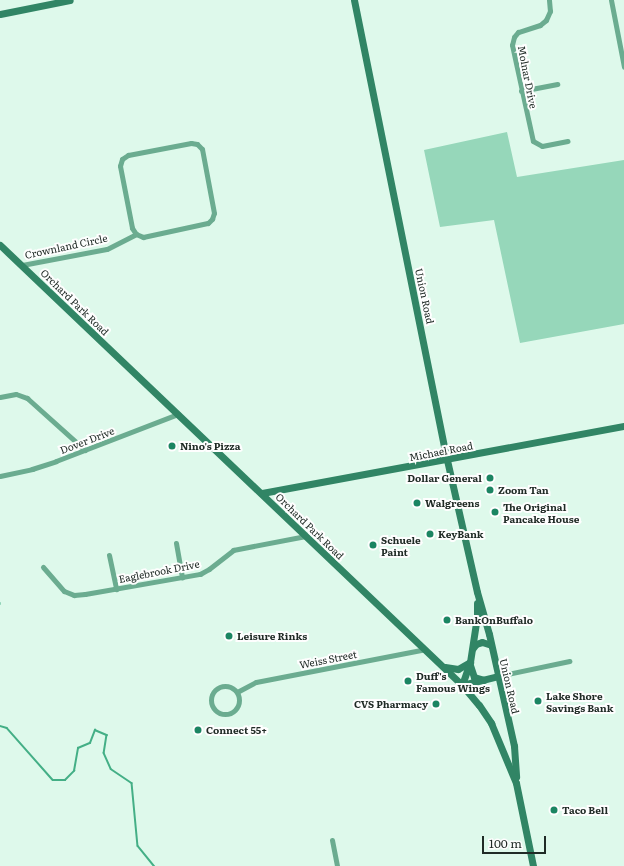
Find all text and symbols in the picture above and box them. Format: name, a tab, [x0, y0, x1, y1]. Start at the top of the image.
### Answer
street label: Molnar Drive	[516, 45, 540, 109]
street label: Crownland Circle	[24, 231, 108, 261]
street label: Orchard Park Road	[38, 266, 112, 338]
street label: Union Road	[413, 267, 437, 325]
street label: Dover Drive	[58, 424, 116, 456]
street label: Michael Road	[408, 439, 474, 463]
place label: Nino's Pizza	[180, 440, 240, 452]
marker: Nino's Pizza	[167, 441, 177, 451]
place label: Dollar General	[407, 472, 482, 484]
marker: Dollar General	[485, 473, 495, 483]
place label: Zoom Tan	[498, 484, 549, 496]
marker: Zoom Tan	[485, 485, 495, 495]
street label: Orchard Park Road	[273, 490, 347, 562]
place label: Walgreens	[425, 497, 480, 509]
marker: Walgreens	[412, 498, 422, 508]
place label: The Original Pancake House	[503, 500, 579, 524]
marker: The Original Pancake House	[490, 507, 500, 517]
place label: KeyBank	[438, 528, 484, 540]
marker: KeyBank	[425, 529, 435, 539]
place label: Schuele Paint	[381, 533, 421, 556]
marker: Schuele Paint	[368, 540, 378, 550]
street label: Eaglebrook Drive	[118, 557, 200, 585]
place label: BankOnBuffalo	[455, 614, 533, 626]
marker: BankOnBuffalo	[442, 615, 452, 625]
place label: Leisure Rinks	[237, 630, 307, 642]
marker: Leisure Rinks	[224, 631, 234, 641]
street label: Weiss Street	[298, 648, 358, 670]
street label: Union Road	[498, 657, 522, 715]
place label: Duff's Famous Wings	[416, 669, 490, 692]
marker: Duff's Famous Wings	[403, 676, 413, 686]
place label: Lake Shore Savings Bank	[546, 689, 613, 712]
marker: Lake Shore Savings Bank	[533, 696, 543, 706]
place label: CVS Pharmacy	[354, 698, 428, 710]
marker: CVS Pharmacy	[431, 699, 441, 709]
place label: Connect 55+	[206, 724, 267, 736]
marker: Connect 55+	[193, 725, 203, 735]
place label: Taco Bell	[562, 804, 608, 816]
marker: Taco Bell	[549, 805, 559, 815]
scale bar	[484, 828, 548, 854]
text: 100 m	[489, 834, 522, 852]

